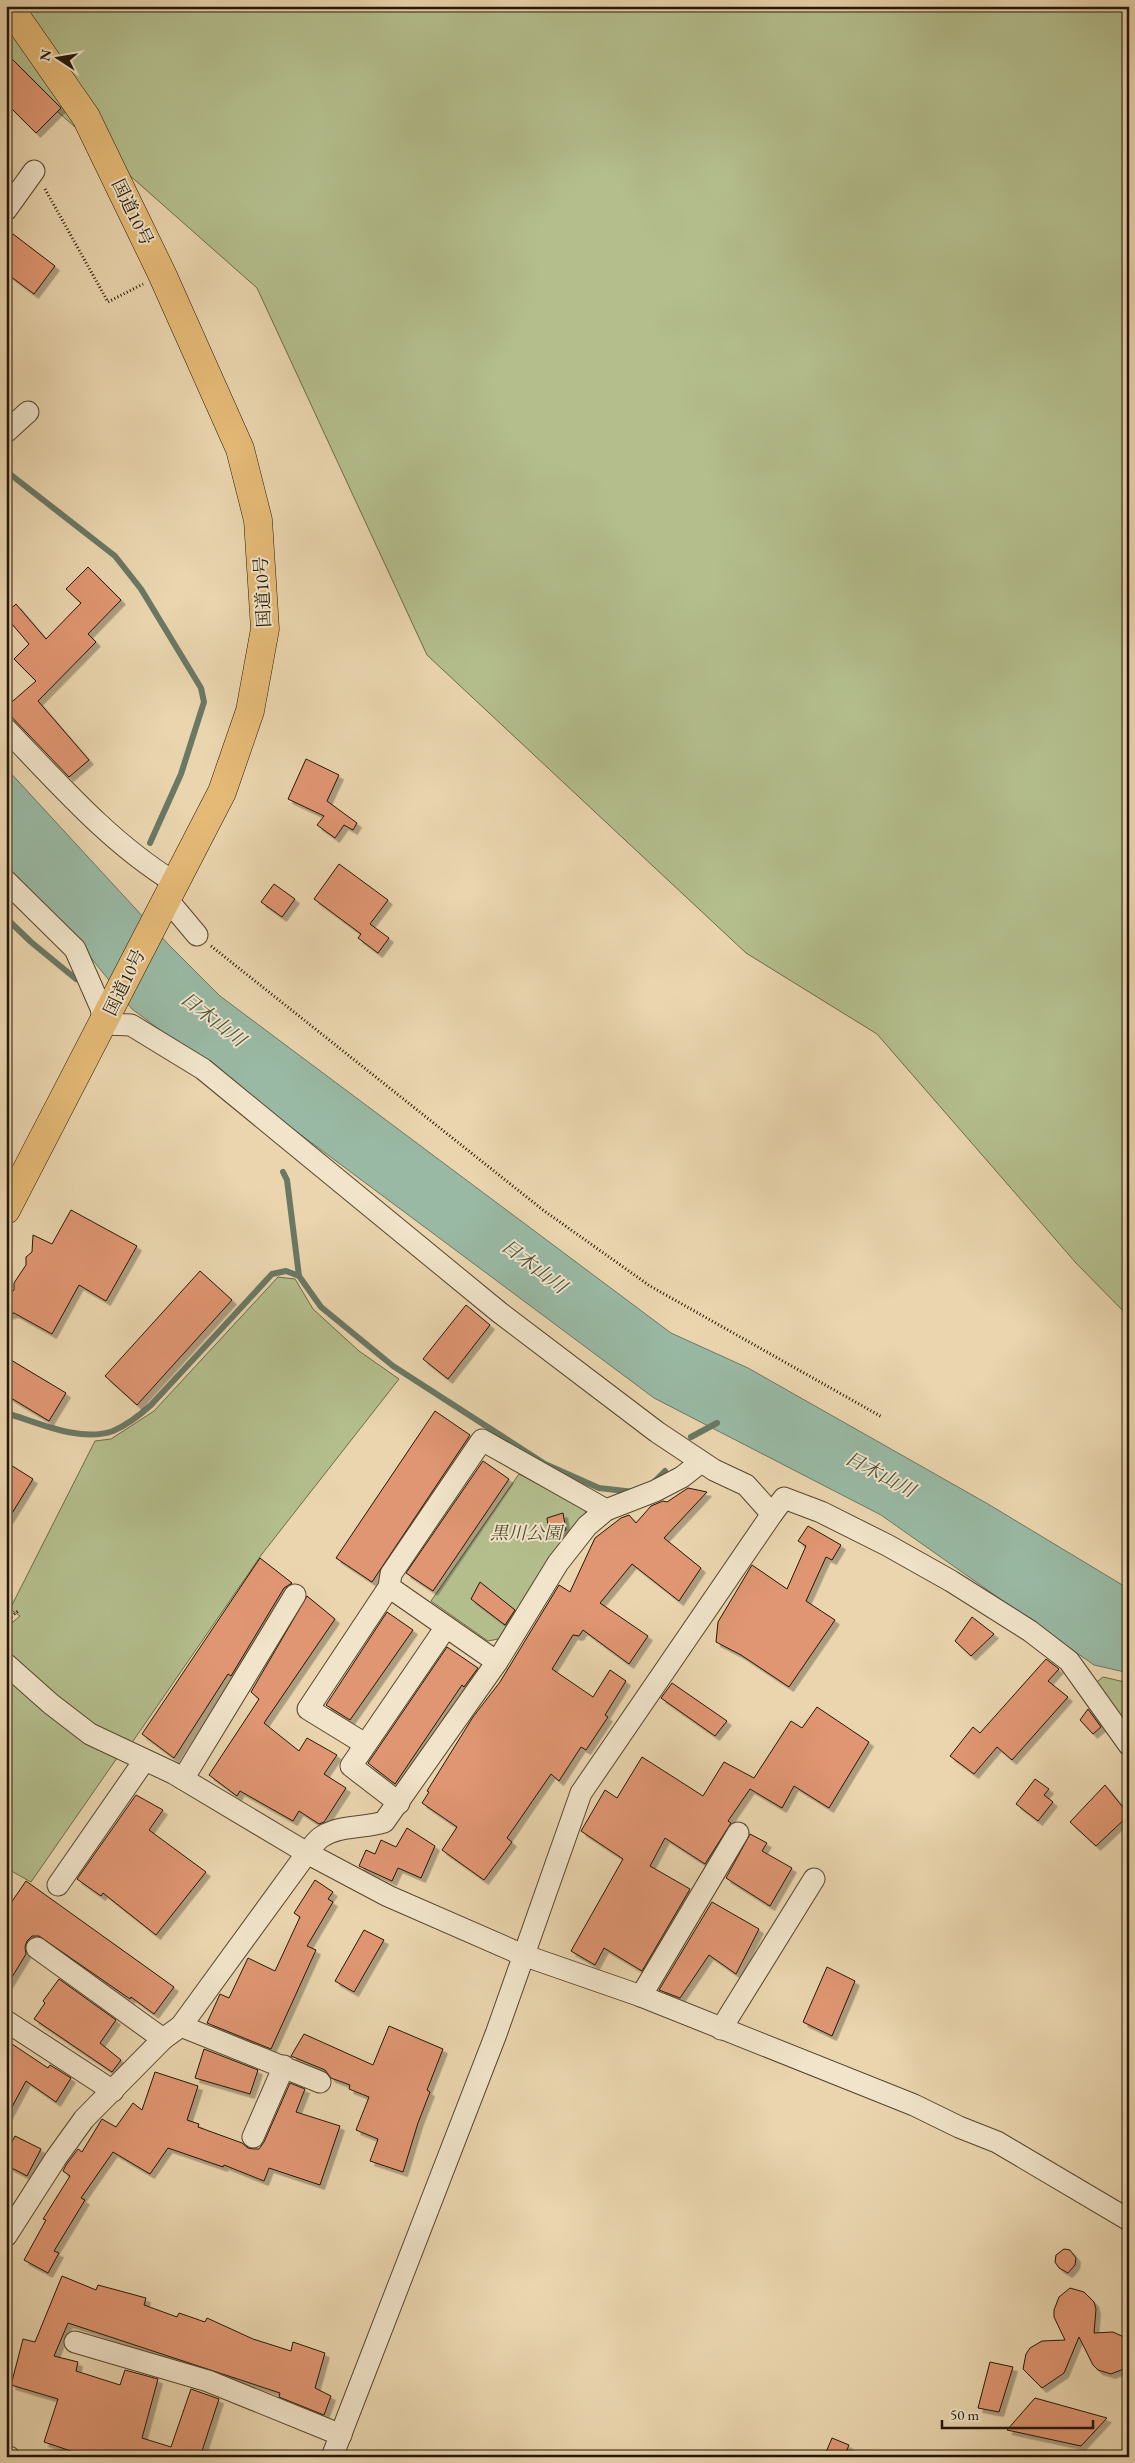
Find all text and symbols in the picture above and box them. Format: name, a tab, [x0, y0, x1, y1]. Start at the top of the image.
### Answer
north arrow	[32, 32, 82, 82]
text: N	[35, 47, 55, 63]
street label: 国道10号	[107, 175, 159, 249]
street label: 国道10号	[249, 556, 275, 628]
street label: 国道10号	[98, 945, 150, 1019]
water label: 日木山川	[175, 986, 252, 1053]
water label: 日木山川	[496, 1233, 573, 1300]
water label: 日木山川	[841, 1445, 921, 1504]
park label: 黒川公園	[490, 1521, 565, 1544]
scale bar	[942, 2398, 1094, 2430]
text: 50 m	[950, 2405, 979, 2424]

